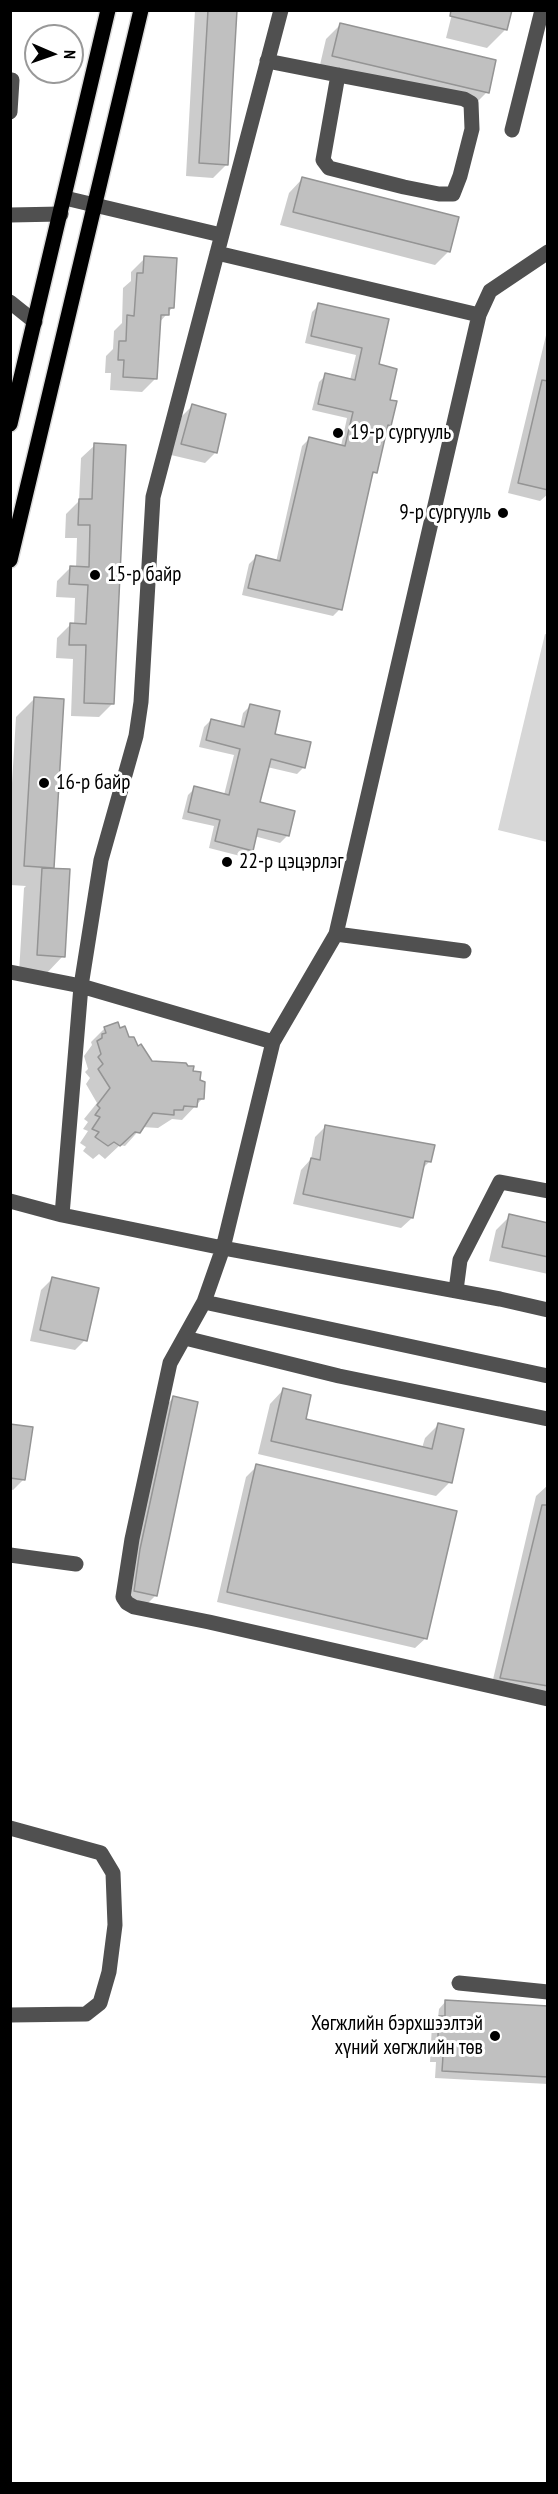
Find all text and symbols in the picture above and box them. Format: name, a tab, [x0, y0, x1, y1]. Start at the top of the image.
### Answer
north arrow	[24, 24, 84, 84]
text: N	[60, 50, 80, 59]
place label: 19-р сургууль	[350, 420, 451, 446]
marker: 19-р сургууль	[331, 426, 345, 440]
place label: 9-р сургууль	[399, 500, 491, 526]
marker: 9-р сургууль	[496, 506, 510, 520]
place label: 15-р байр	[107, 562, 181, 588]
marker: 15-р байр	[88, 568, 102, 582]
place label: 16-р байр	[56, 770, 130, 796]
marker: 16-р байр	[37, 776, 51, 790]
place label: 22-р цэцэрлэг	[239, 849, 343, 875]
marker: 22-р цэцэрлэг	[220, 855, 234, 869]
place label: Хөгжлийн бэрхшээлтэй хүний хөгжлийн төв	[311, 2011, 483, 2061]
marker: Хөгжлийн бэрхшээлтэй хүний хөгжлийн төв	[488, 2029, 502, 2043]

